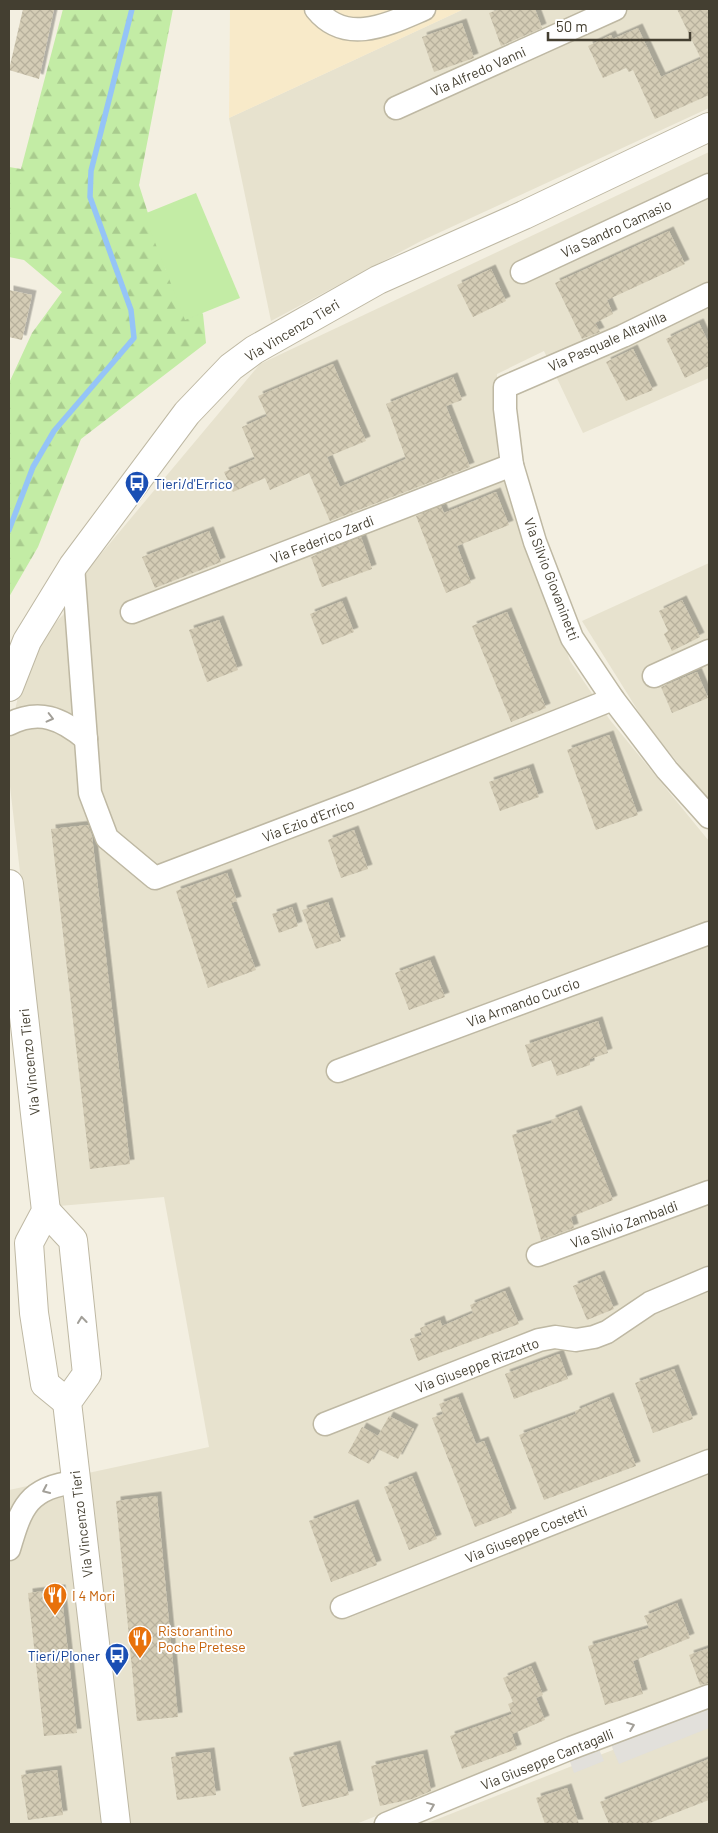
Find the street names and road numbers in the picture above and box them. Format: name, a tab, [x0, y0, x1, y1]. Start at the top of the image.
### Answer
street label: Via Alfredo Vanni	[428, 42, 528, 100]
street label: Via Sandro Camasio	[558, 195, 674, 261]
street label: Via Vincenzo Tieri	[242, 295, 342, 365]
street label: Via Pasquale Altavilla	[545, 307, 669, 375]
street label: Via Federico Zardi	[268, 512, 376, 566]
street label: Via Silvio Giovaninetti	[521, 515, 583, 643]
street label: Via Ezio d'Errico	[260, 795, 356, 845]
street label: Via Armando Curcio	[464, 974, 582, 1030]
street label: Via Vincenzo Tieri	[15, 1008, 43, 1116]
street label: Via Silvio Zambaldi	[568, 1197, 680, 1251]
street label: Via Giuseppe Rizzotto	[413, 1334, 541, 1396]
street label: Via Vincenzo Tieri	[66, 1470, 96, 1578]
street label: Via Giuseppe Costetti	[463, 1502, 589, 1566]
street label: Via Giuseppe Cantagalli	[478, 1725, 616, 1793]

